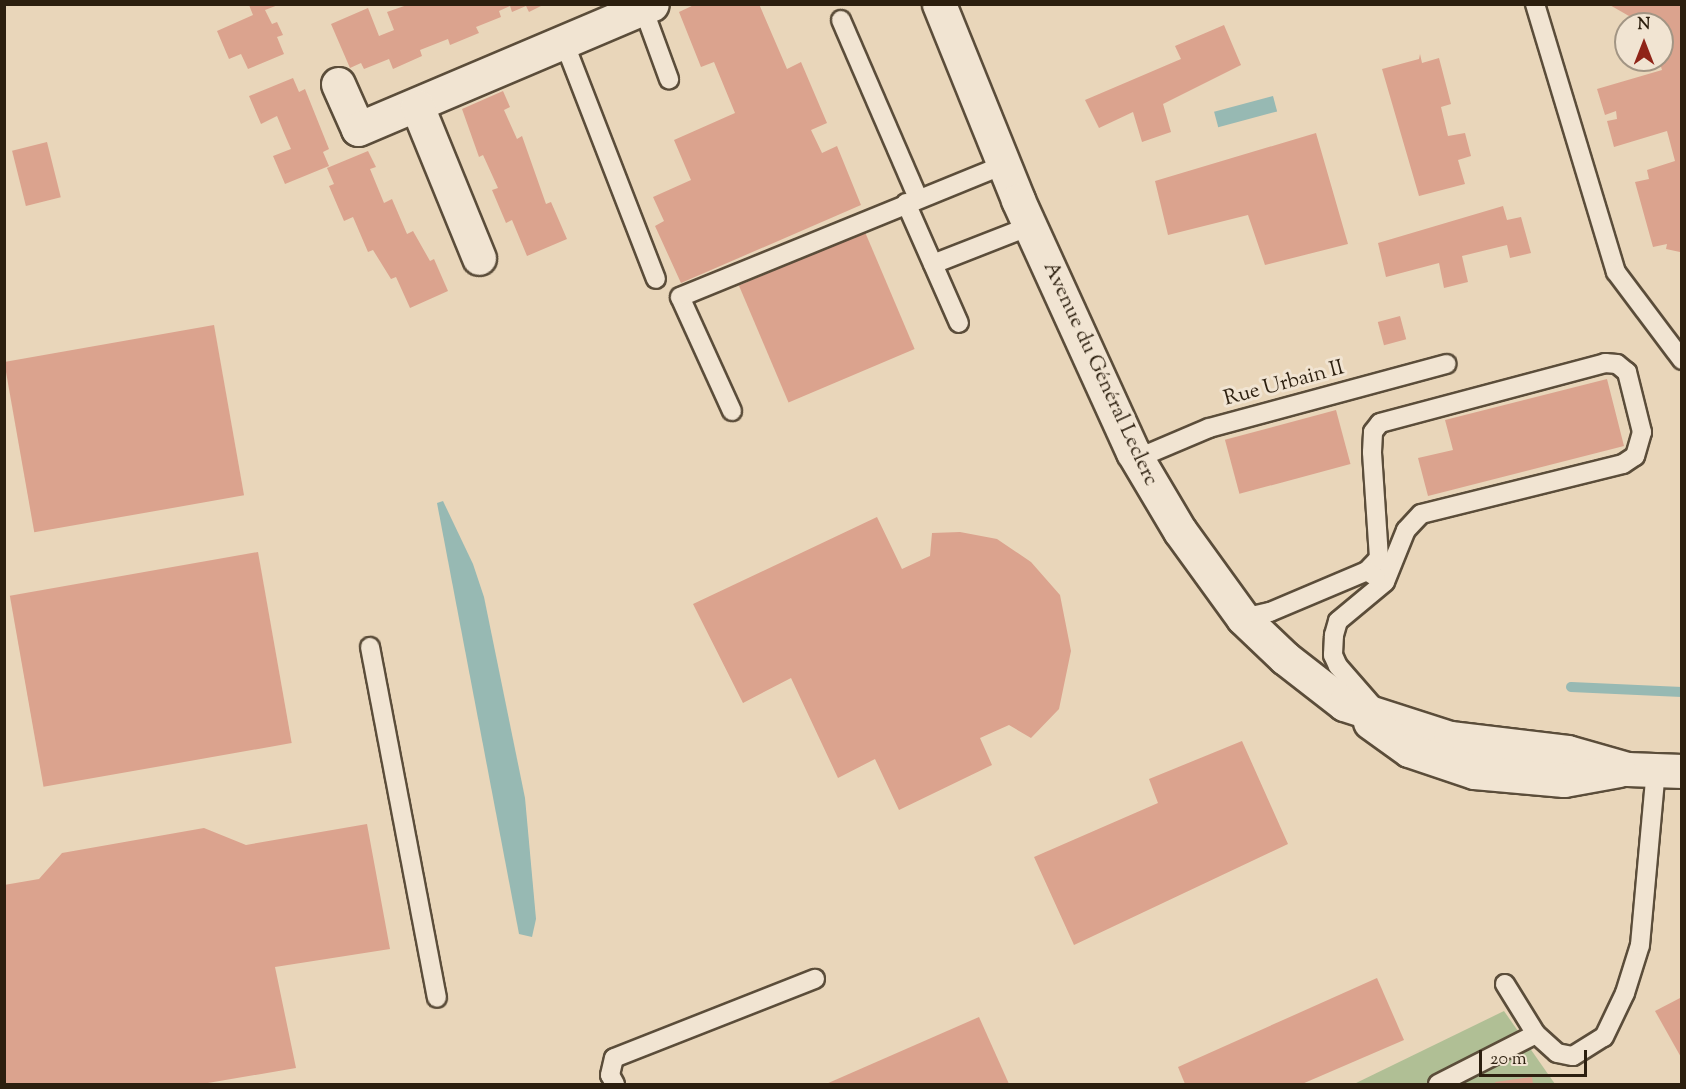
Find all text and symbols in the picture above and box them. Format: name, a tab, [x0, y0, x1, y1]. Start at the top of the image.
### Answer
north arrow	[1614, 12, 1674, 72]
text: N	[1638, 14, 1650, 37]
street label: Avenue du Général Leclerc	[1037, 258, 1163, 490]
street label: Rue Urbain II	[1221, 356, 1347, 412]
scale bar	[1482, 1038, 1590, 1076]
text: 20 m	[1490, 1047, 1527, 1073]

